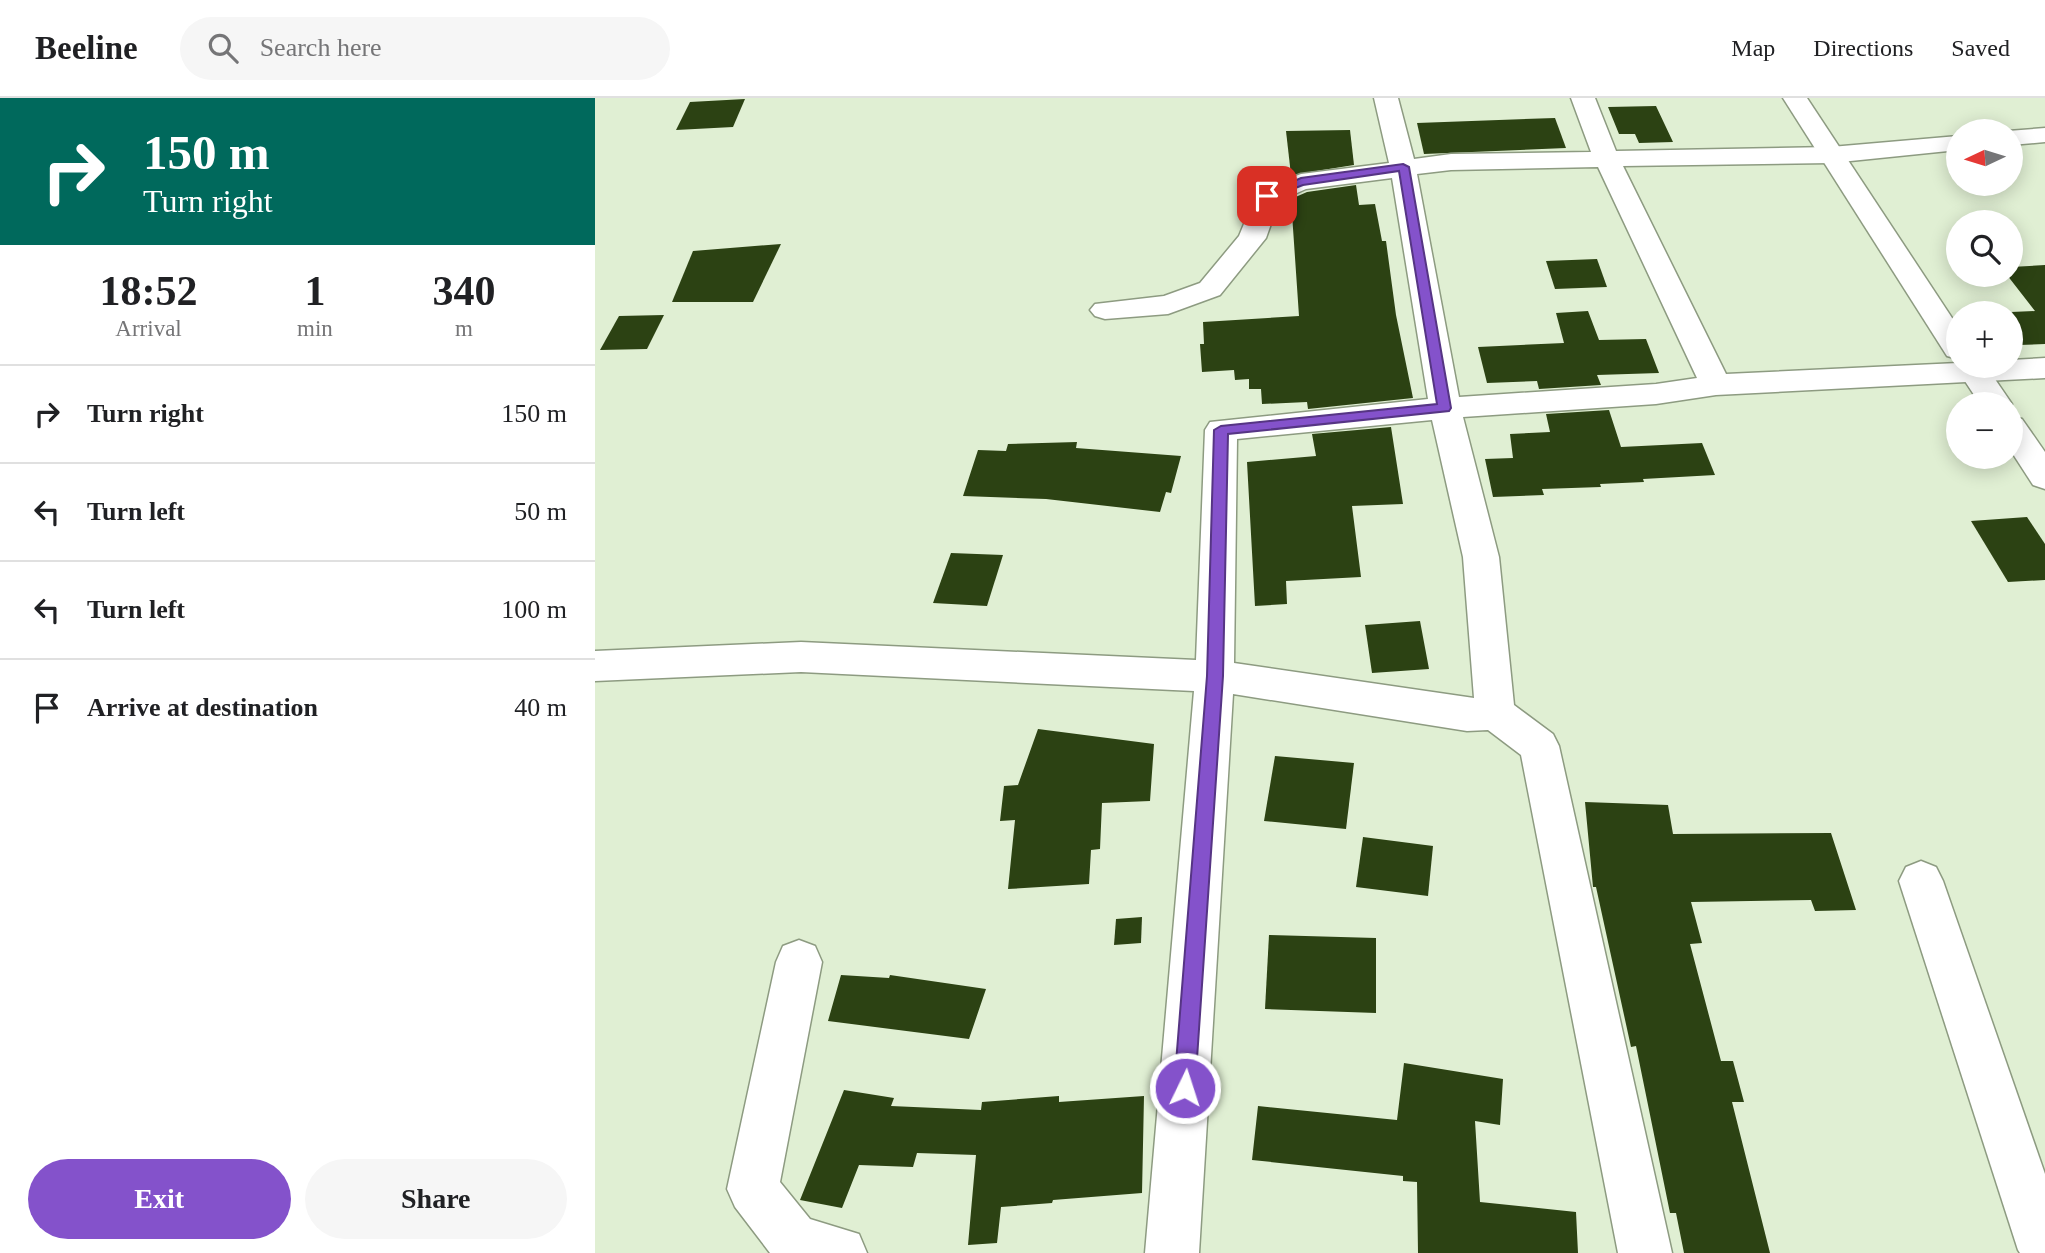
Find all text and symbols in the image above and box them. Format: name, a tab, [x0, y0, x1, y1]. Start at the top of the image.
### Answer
search box	[180, 17, 670, 80]
icon: search	[204, 29, 242, 67]
text: Beeline	[35, 30, 138, 66]
text: Search here	[260, 33, 382, 62]
text: Map	[1731, 35, 1775, 61]
text: Directions	[1813, 35, 1913, 61]
text: Saved	[1951, 35, 2010, 61]
north arrow	[1946, 119, 2023, 196]
map controls	[1946, 119, 2023, 469]
text: 150 m	[143, 125, 270, 180]
icon: right	[28, 126, 119, 217]
pin	[1237, 166, 1297, 226]
icon: arrive	[1248, 177, 1286, 215]
text: Turn right	[143, 183, 273, 219]
button: search	[1946, 210, 2023, 287]
text: 18:52	[100, 268, 198, 314]
text: 1	[304, 268, 325, 314]
text: 340	[432, 268, 495, 314]
button: +	[1946, 301, 2023, 378]
text: Arrival	[115, 316, 182, 341]
text: min	[297, 316, 333, 341]
text: m	[455, 316, 473, 341]
button: −	[1946, 392, 2023, 469]
icon: right	[28, 395, 66, 433]
text: Turn right	[87, 399, 204, 428]
text: 150 m	[501, 399, 567, 428]
icon: left	[28, 493, 66, 531]
text: Turn left	[87, 497, 185, 526]
text: 50 m	[514, 497, 567, 526]
icon: left	[28, 591, 66, 629]
text: Turn left	[87, 595, 185, 624]
text: 100 m	[501, 595, 567, 624]
icon: arrive	[28, 689, 66, 727]
text: Arrive at destination	[87, 693, 318, 722]
text: 40 m	[514, 693, 567, 722]
position arrow	[1148, 1051, 1222, 1125]
button: Exit	[28, 1159, 291, 1239]
button: Share	[305, 1159, 567, 1239]

